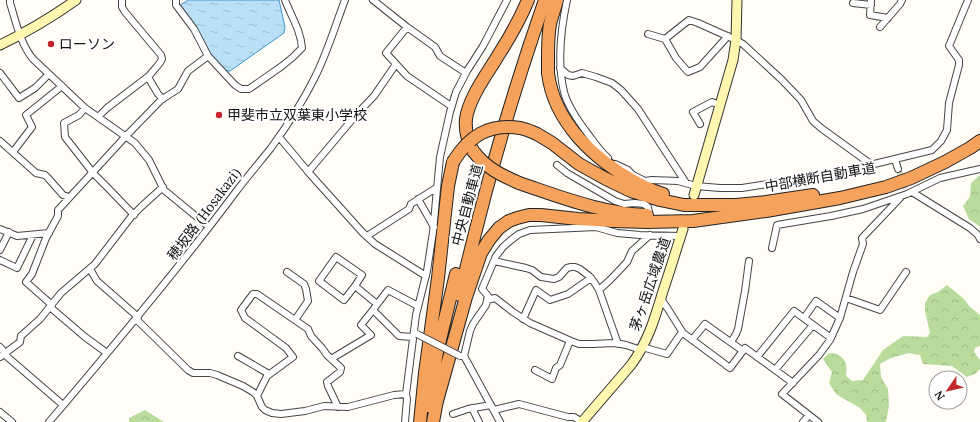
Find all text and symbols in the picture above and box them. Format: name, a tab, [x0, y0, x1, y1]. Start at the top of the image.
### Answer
place label: ローソン	[59, 34, 115, 53]
marker: ローソン	[46, 39, 56, 49]
place label: 甲斐市立双葉東小学校	[227, 105, 367, 124]
marker: 甲斐市立双葉東小学校	[214, 110, 224, 120]
street label: 中部横断自動車道	[763, 157, 877, 196]
street label: 中央自動車道	[446, 162, 487, 248]
street label: 穂坂路 (Hosakazi)	[162, 163, 245, 264]
street label: 茅ヶ岳広域農道	[625, 234, 674, 333]
north arrow	[928, 370, 968, 410]
text: N	[931, 388, 948, 403]

